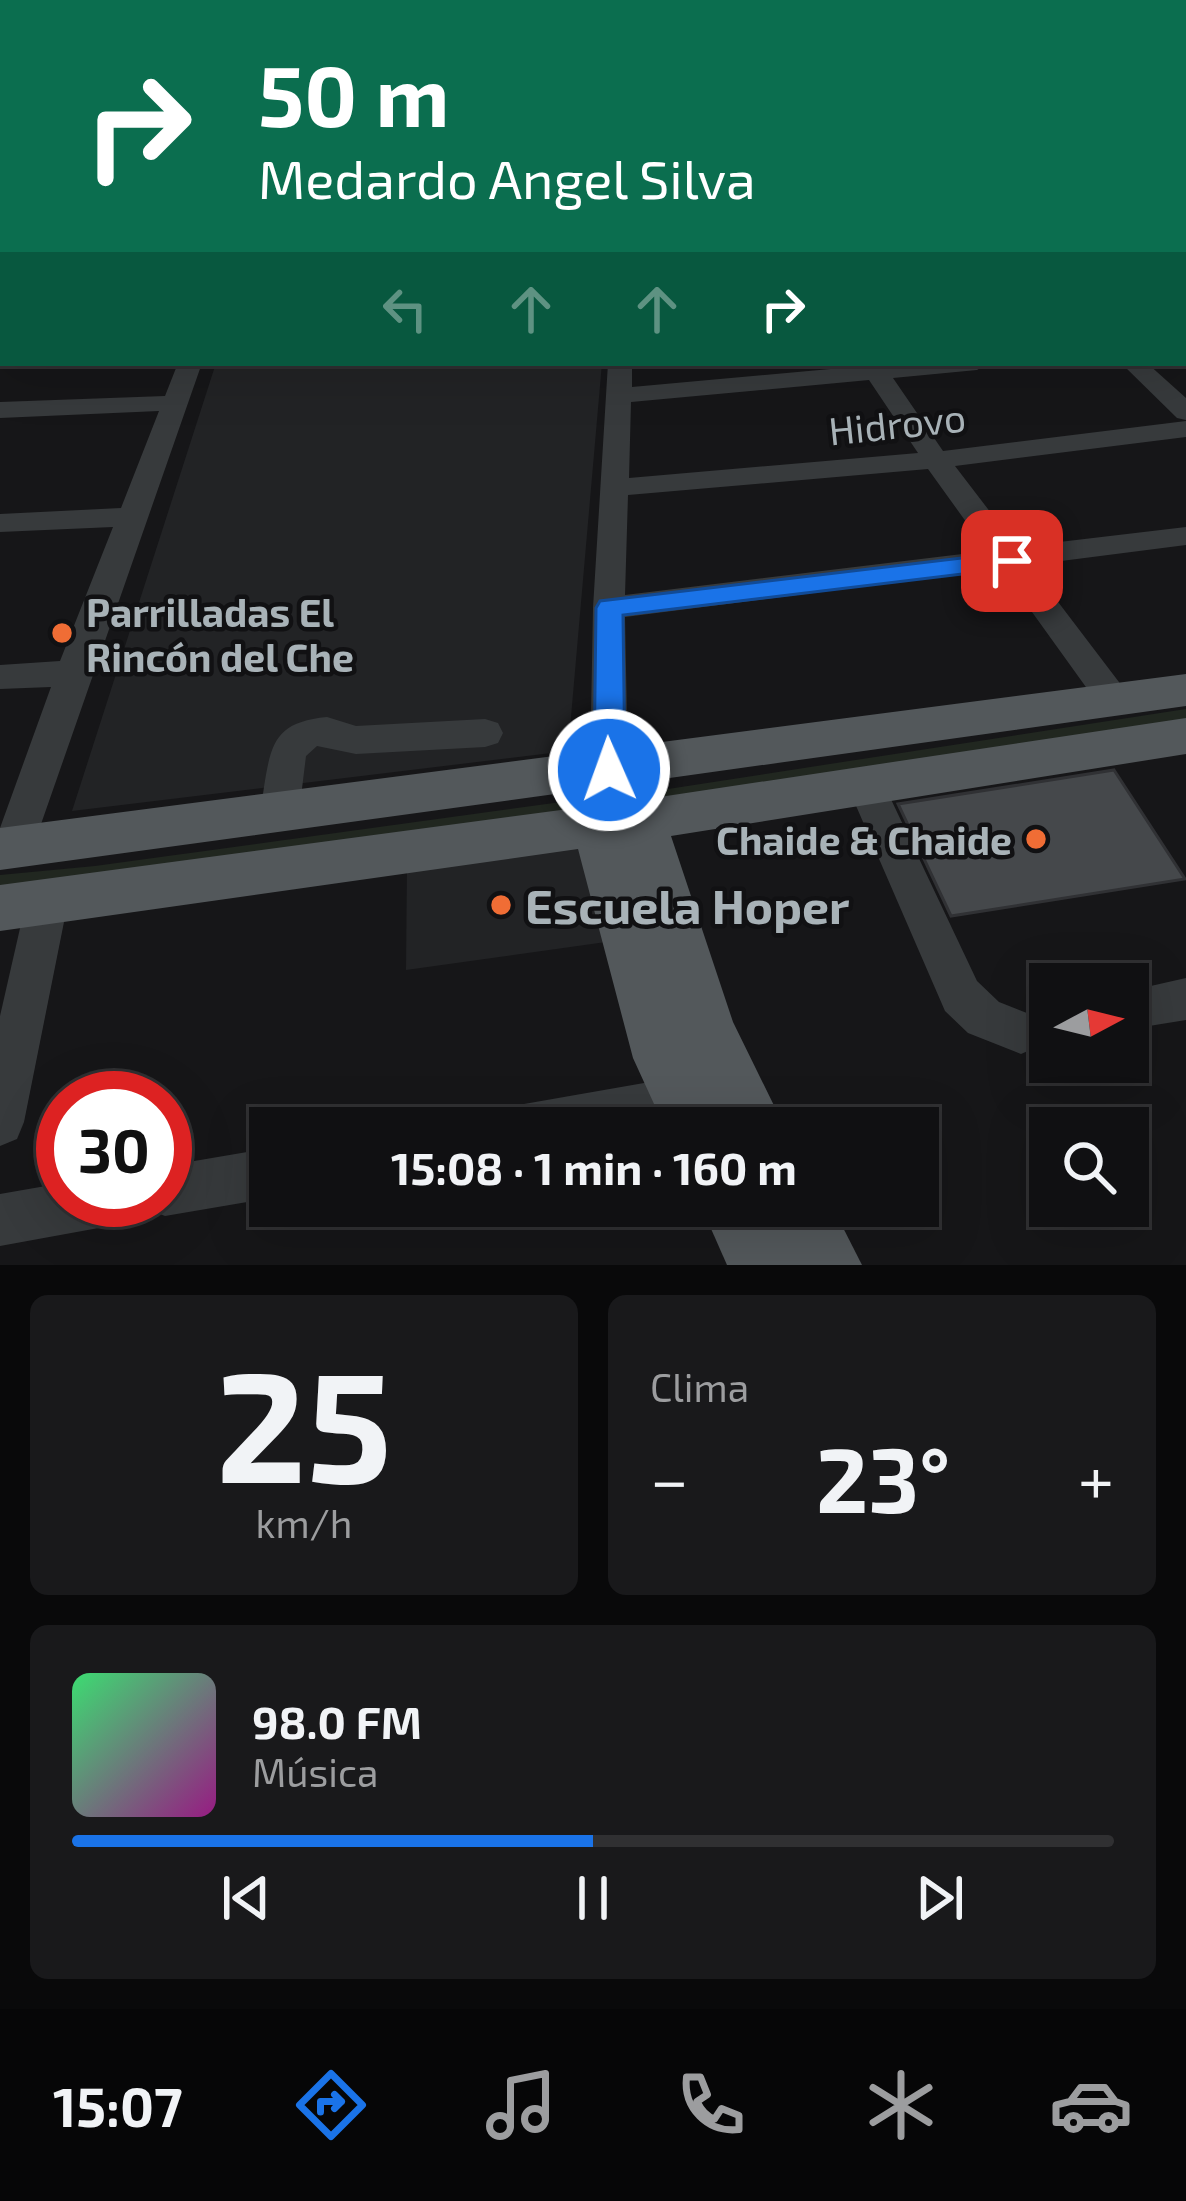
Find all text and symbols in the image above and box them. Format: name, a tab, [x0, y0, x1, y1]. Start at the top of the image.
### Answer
text: 50 m	[258, 43, 450, 144]
icon: right	[60, 48, 216, 204]
text: Medardo Angel Silva	[258, 145, 756, 210]
icon: left	[372, 276, 438, 342]
icon: ahead	[498, 276, 564, 342]
icon: ahead	[624, 276, 690, 342]
icon: right	[750, 276, 816, 342]
street label: Hidrovo	[826, 392, 968, 454]
pin	[961, 510, 1063, 612]
icon: arrive	[979, 528, 1045, 594]
place label: Parrilladas El Rincón del Che	[86, 588, 354, 680]
marker: Parrilladas El Rincón del Che	[49, 620, 75, 646]
position arrow	[546, 707, 672, 833]
place label: Chaide & Chaide	[716, 816, 1012, 863]
marker: Chaide & Chaide	[1023, 826, 1049, 852]
place label: Escuela Hoper	[525, 876, 850, 934]
marker: Escuela Hoper	[488, 892, 514, 918]
north arrow	[1029, 963, 1149, 1083]
map controls	[1029, 963, 1149, 1227]
speed limit sign: 30	[36, 1071, 192, 1227]
button: search	[1029, 1107, 1149, 1227]
text: 15:08 · 1 min · 160 m	[391, 1140, 797, 1194]
text: 25	[216, 1327, 392, 1514]
text: Clima	[650, 1363, 749, 1410]
text: 23°	[816, 1423, 950, 1531]
text: −	[650, 1438, 689, 1517]
text: +	[1078, 1438, 1114, 1517]
text: km/h	[256, 1499, 352, 1546]
text: 98.0 FM	[252, 1694, 422, 1748]
text: Música	[252, 1748, 378, 1795]
icon: previous	[213, 1865, 279, 1931]
icon: pause	[560, 1865, 626, 1931]
icon: next	[907, 1865, 973, 1931]
icon: directions	[289, 2063, 373, 2147]
icon: music	[479, 2063, 563, 2147]
icon: phone	[669, 2063, 753, 2147]
icon: climate	[859, 2063, 943, 2147]
icon: car	[1049, 2063, 1133, 2147]
text: 15:07	[53, 2073, 183, 2138]

